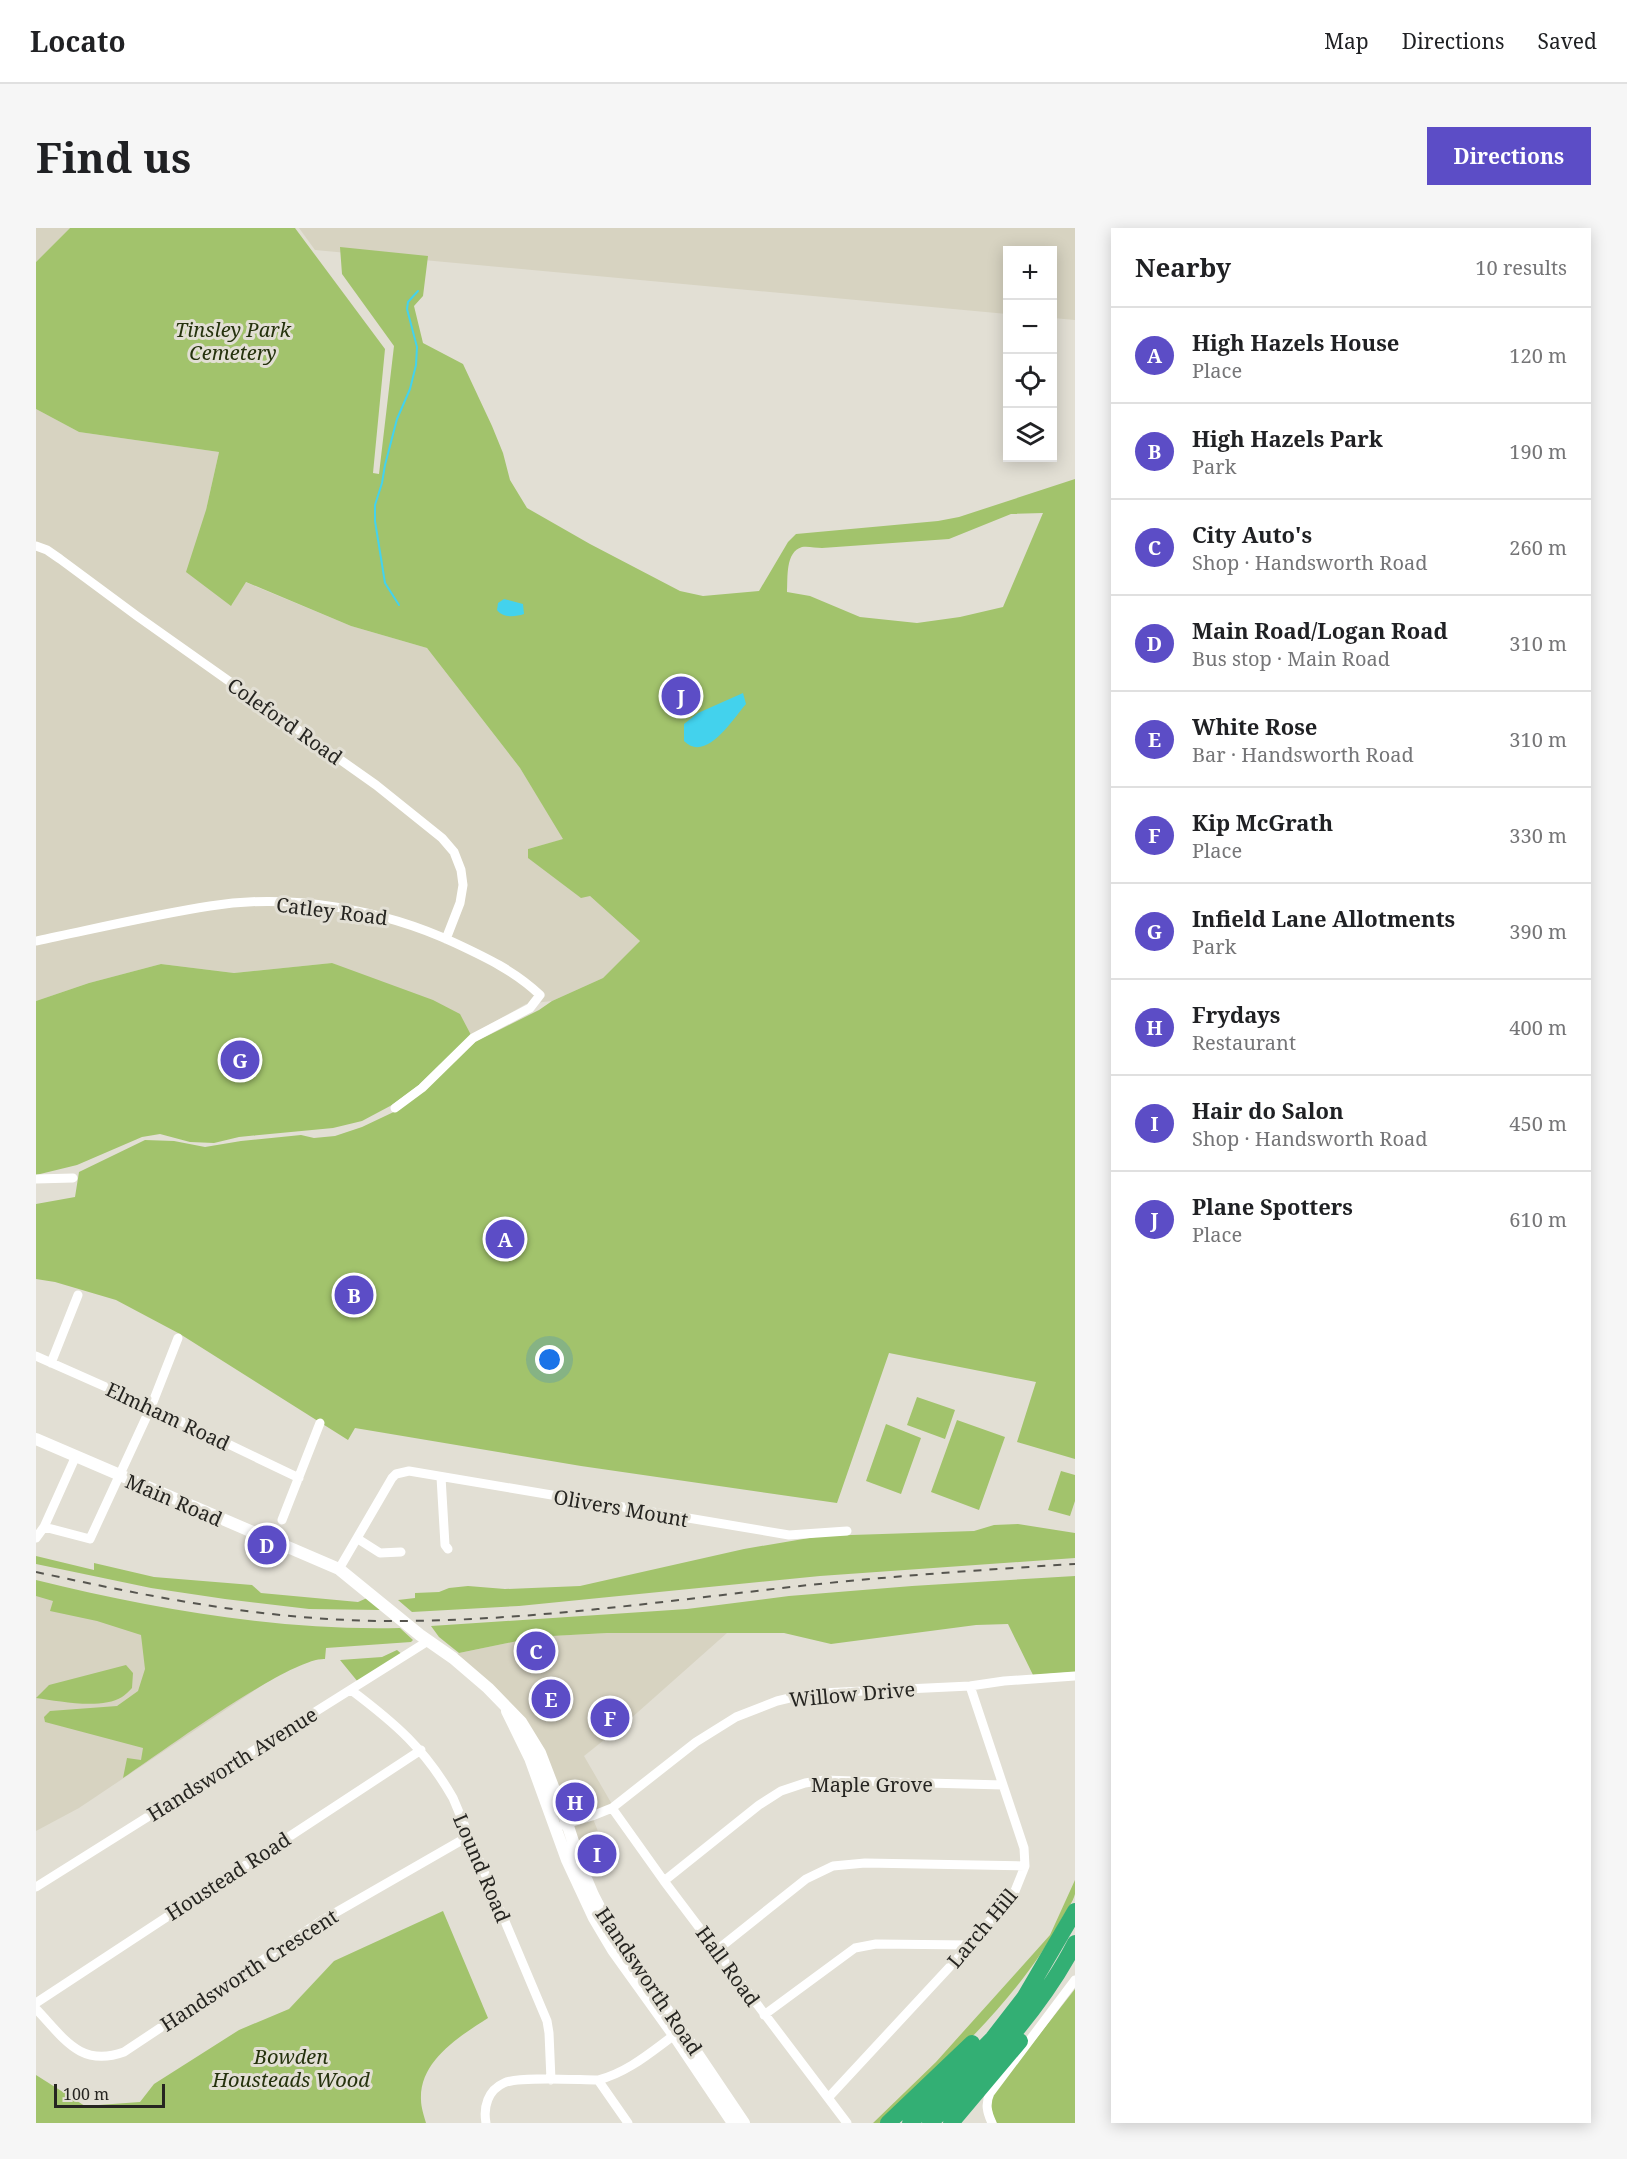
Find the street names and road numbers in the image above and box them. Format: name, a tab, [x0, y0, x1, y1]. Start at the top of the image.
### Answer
street label: Coleford Road	[222, 671, 348, 771]
street label: Catley Road	[275, 891, 389, 931]
street label: Elmham Road	[102, 1375, 234, 1457]
street label: Main Road	[121, 1468, 227, 1532]
street label: Olivers Mount	[552, 1483, 690, 1533]
street label: Willow Drive	[788, 1675, 916, 1713]
street label: Handsworth Avenue	[142, 1701, 322, 1827]
street label: Maple Grove	[811, 1771, 933, 1798]
street label: Lound Road	[447, 1810, 517, 1926]
street label: Houstead Road	[160, 1826, 296, 1926]
street label: Larch Hill	[941, 1883, 1023, 1973]
street label: Handsworth Crescent	[155, 1902, 343, 2038]
street label: Handsworth Road	[590, 1902, 708, 2060]
street label: Hall Road	[690, 1920, 766, 2012]

